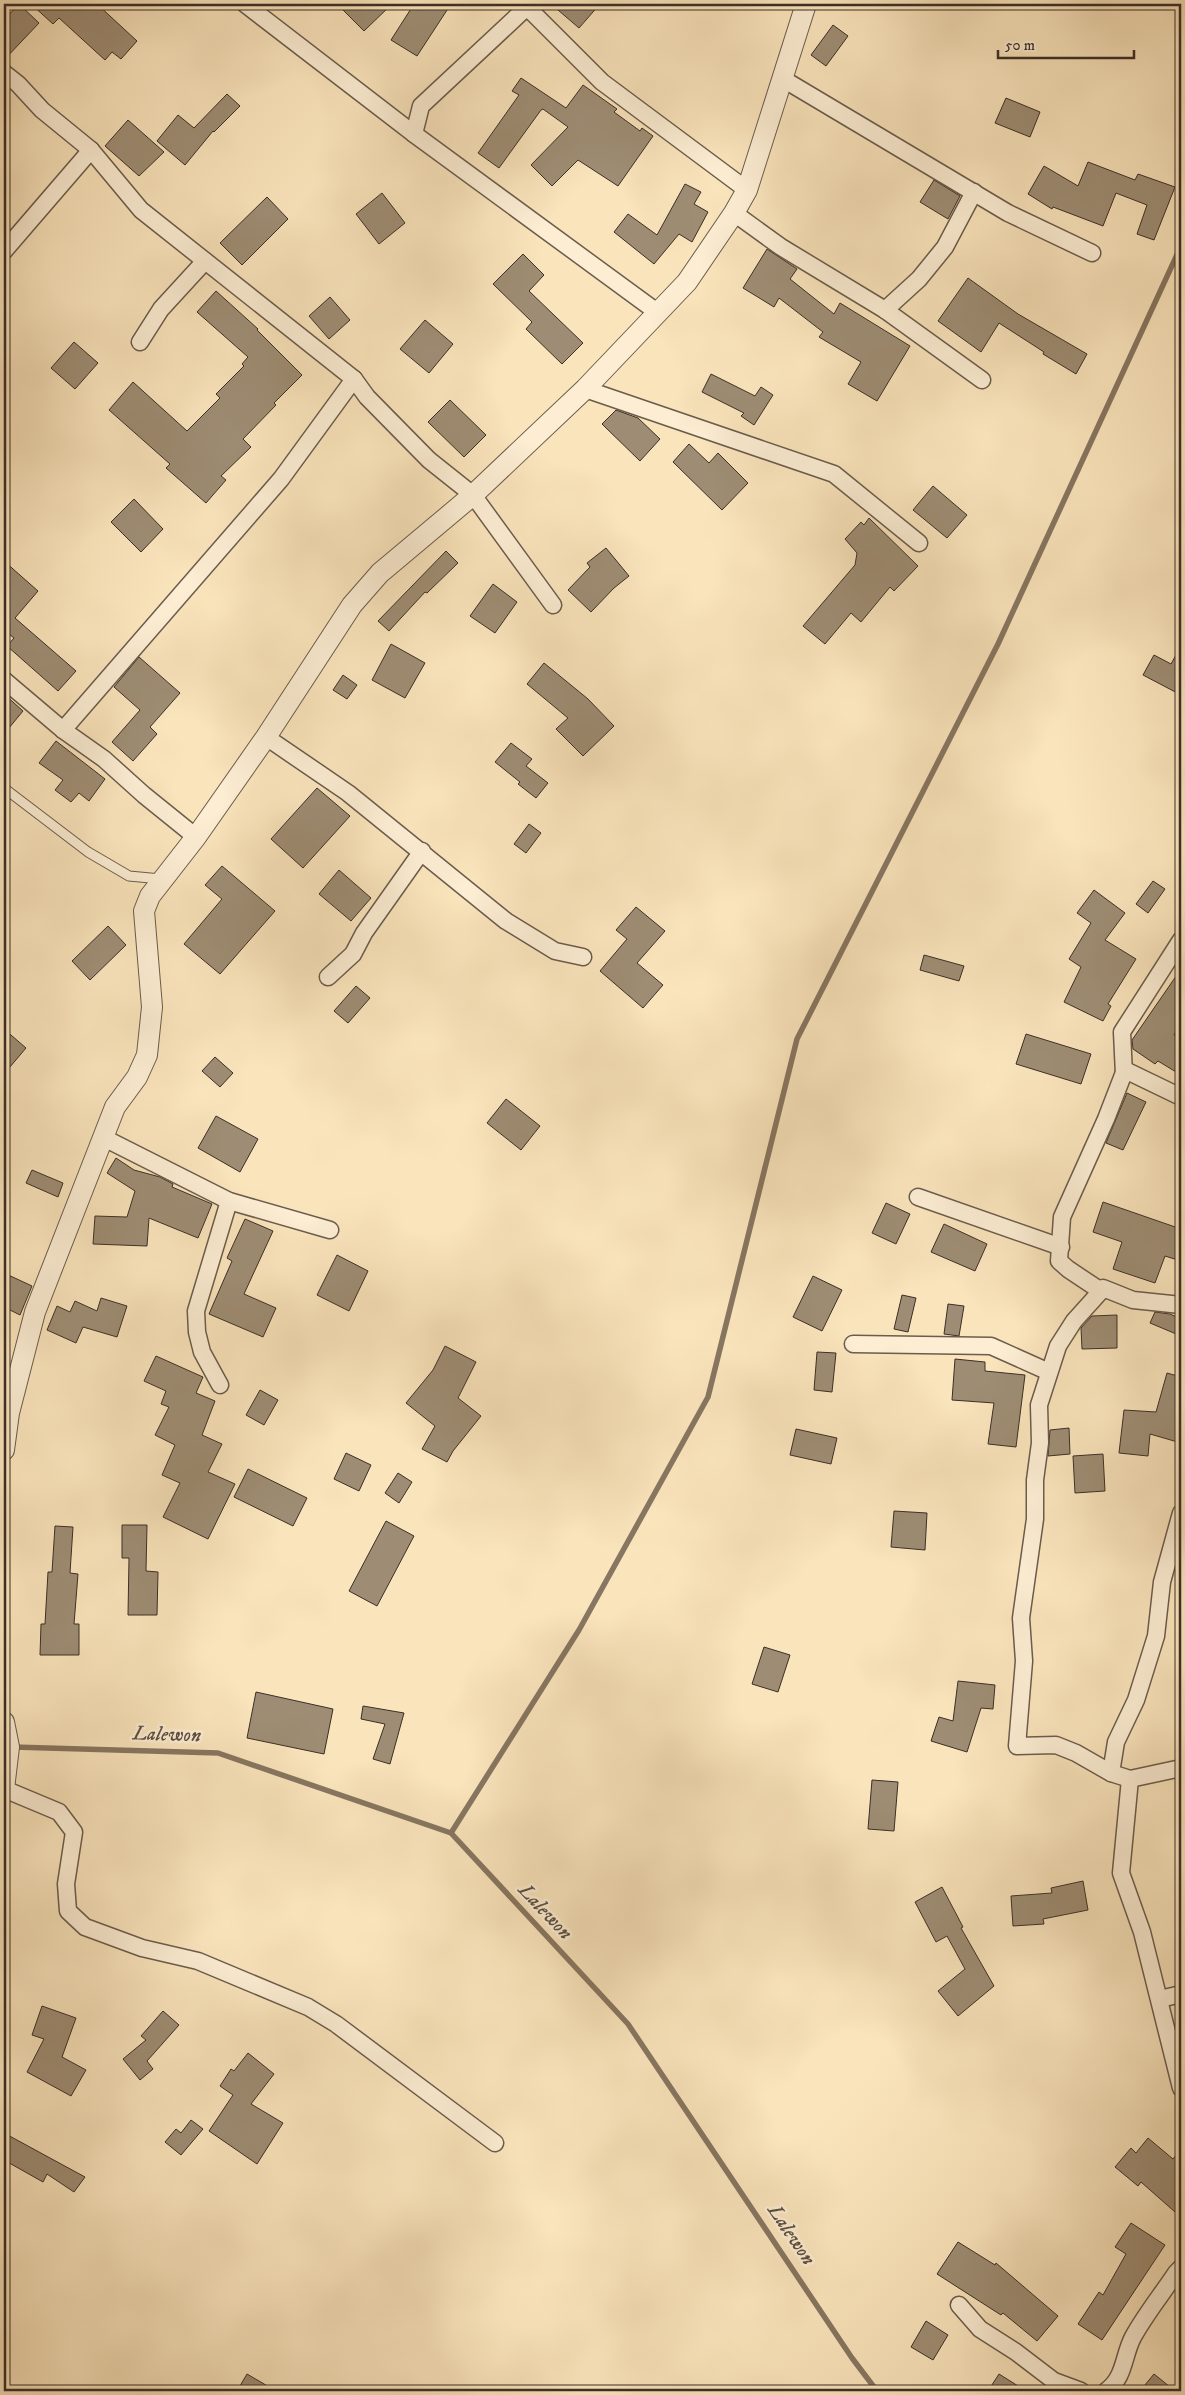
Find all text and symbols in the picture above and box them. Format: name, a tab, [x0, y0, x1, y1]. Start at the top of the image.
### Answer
scale bar	[998, 28, 1134, 60]
text: 50 m	[1005, 36, 1035, 55]
water label: Lalewon	[131, 1721, 202, 1749]
water label: Lalewon	[512, 1878, 577, 1945]
water label: Lalewon	[761, 2199, 820, 2270]

